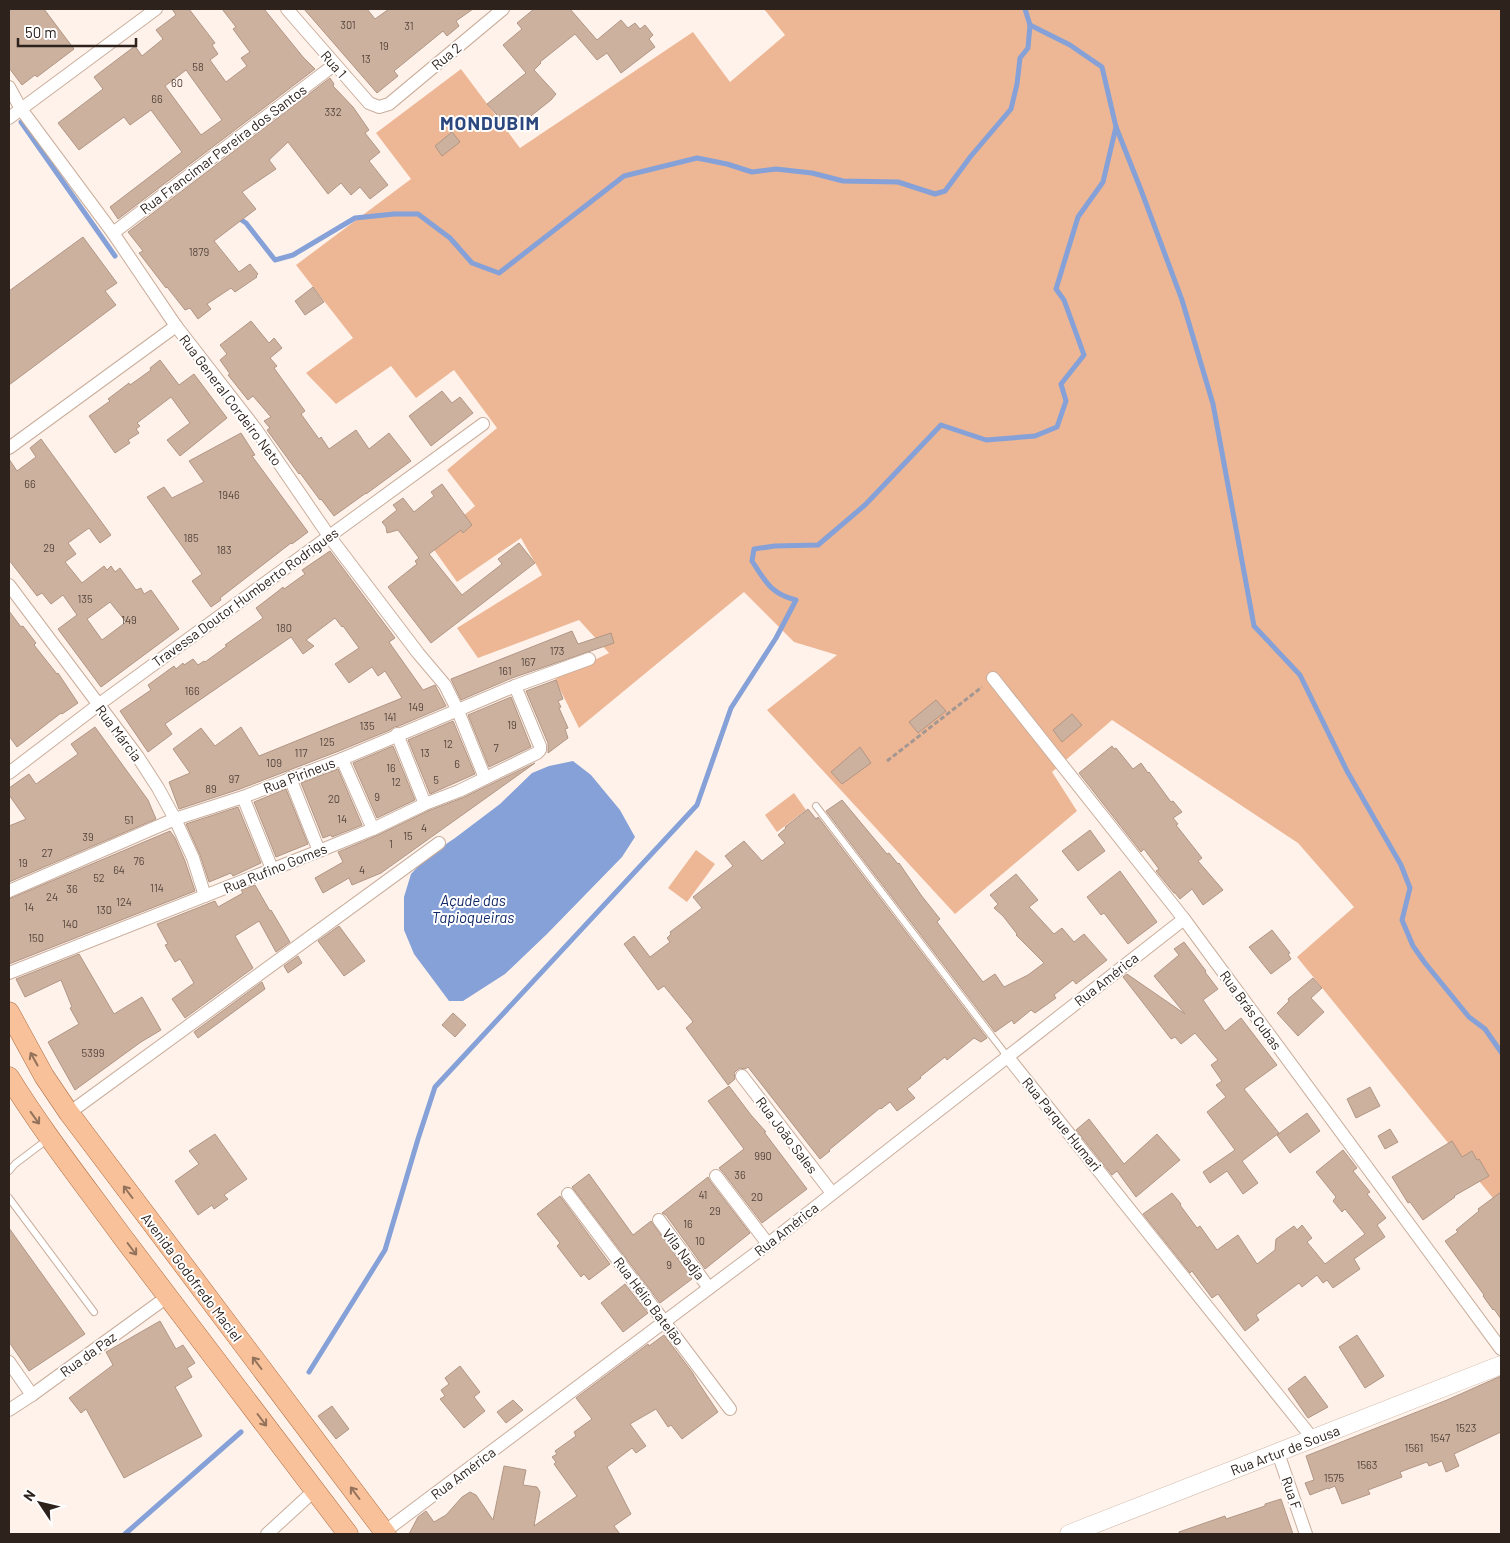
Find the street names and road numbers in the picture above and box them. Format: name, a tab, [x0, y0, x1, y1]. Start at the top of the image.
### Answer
street label: Rua 2	[428, 39, 464, 73]
street label: Rua 1	[317, 47, 351, 81]
street label: Rua Francimar Pereira dos Santos	[136, 81, 310, 217]
street label: Rua General Cordeiro Neto	[176, 331, 286, 469]
street label: Travessa Doutor Humberto Rodrigues	[149, 524, 342, 670]
street label: Rua Márcia	[92, 701, 146, 765]
street label: Rua Pirineus	[261, 753, 338, 797]
street label: Rua Rufino Gomes	[221, 839, 330, 897]
street label: Rua América	[1071, 949, 1141, 1009]
street label: Rua Brás Cubas	[1216, 967, 1286, 1053]
street label: Rua Parque Humari	[1019, 1074, 1105, 1174]
street label: Rua João Sales	[753, 1093, 822, 1177]
street label: Rua América	[751, 1199, 821, 1259]
street label: Avenida Godofredo Maciel	[138, 1209, 246, 1345]
street label: Vila Nadja	[659, 1225, 709, 1283]
street label: Rua Hélio Batelão	[610, 1254, 688, 1348]
street label: Rua da Paz	[57, 1328, 119, 1380]
street label: Rua Artur de Sousa	[1228, 1421, 1342, 1479]
street label: Rua América	[427, 1443, 499, 1503]
street label: Rua F	[1278, 1474, 1306, 1512]

